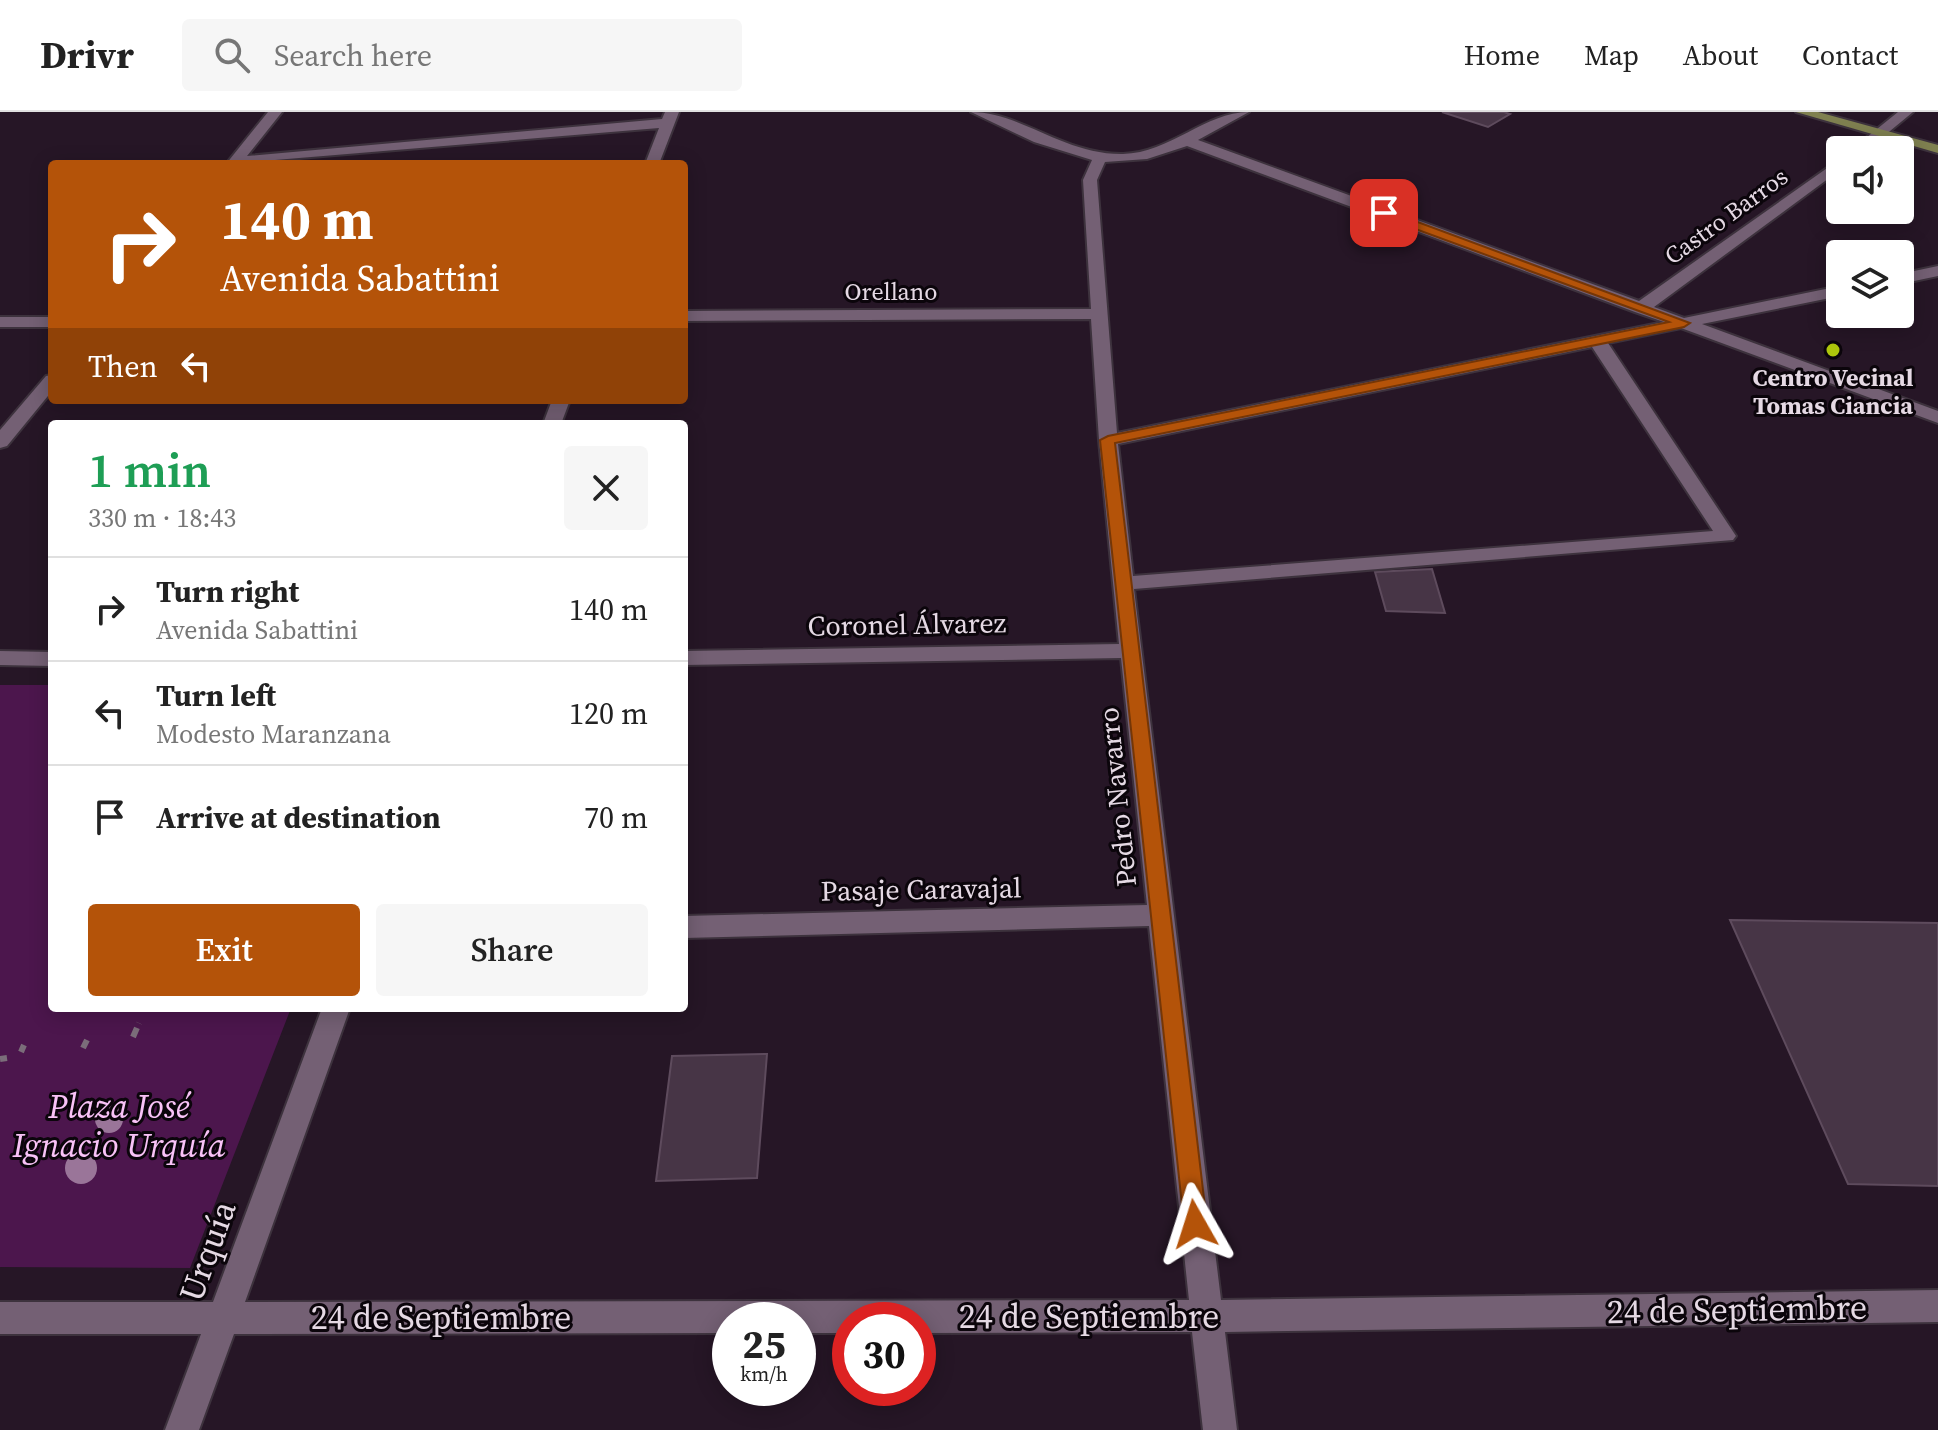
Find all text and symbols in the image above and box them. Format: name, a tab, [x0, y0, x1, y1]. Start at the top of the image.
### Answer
search box	[182, 19, 742, 91]
text: Drivr	[40, 29, 134, 81]
icon: search	[210, 33, 254, 77]
text: Search here	[274, 35, 432, 76]
text: Home	[1464, 36, 1540, 74]
text: Map	[1584, 36, 1639, 74]
text: About	[1683, 36, 1758, 74]
text: Contact	[1802, 36, 1898, 74]
map controls	[1826, 136, 1914, 328]
button: sound	[1826, 136, 1914, 224]
street label: Castro Barros	[1658, 160, 1794, 272]
pin	[1350, 179, 1418, 247]
text: 140 m	[220, 181, 374, 258]
icon: arrive	[1362, 191, 1406, 235]
icon: right	[88, 192, 192, 296]
button: layers	[1826, 240, 1914, 328]
text: Avenida Sabattini	[220, 254, 500, 303]
street label: Orellano	[845, 275, 937, 308]
marker: Centro Vecinal Tomas Ciancia	[1824, 341, 1842, 359]
icon: left	[174, 344, 218, 388]
text: Then	[88, 346, 158, 387]
place label: Centro Vecinal Tomas Ciancia	[1753, 361, 1914, 422]
text: 1 min	[88, 437, 211, 503]
button: close	[564, 446, 648, 530]
text: 330 m · 18:43	[88, 500, 236, 536]
text: Turn right	[156, 571, 299, 612]
icon: right	[88, 587, 132, 631]
text: 140 m	[569, 589, 648, 630]
street label: Coronel Álvarez	[807, 603, 1007, 645]
text: Avenida Sabattini	[156, 612, 358, 648]
text: Turn left	[156, 675, 276, 716]
icon: left	[88, 691, 132, 735]
text: 120 m	[569, 693, 648, 734]
street label: Pedro Navarro	[1089, 705, 1145, 889]
text: Modesto Maranzana	[156, 716, 391, 752]
icon: arrive	[88, 795, 132, 839]
text: Arrive at destination	[156, 797, 441, 838]
text: 70 m	[584, 797, 648, 838]
street label: Pasaje Caravajal	[820, 868, 1022, 910]
button: Exit	[88, 904, 360, 996]
button: Share	[376, 904, 648, 996]
park label: Plaza José Ignacio Urquía	[12, 1083, 226, 1168]
position arrow	[1153, 1182, 1237, 1266]
street label: Urquía	[168, 1194, 247, 1308]
street label: 24 de Septiembre	[1606, 1284, 1868, 1334]
street label: 24 de Septiembre	[959, 1293, 1219, 1339]
street label: 24 de Septiembre	[311, 1294, 571, 1340]
speed limit sign: 30	[832, 1302, 936, 1406]
text: 25	[742, 1317, 786, 1371]
text: km/h	[740, 1360, 788, 1388]

